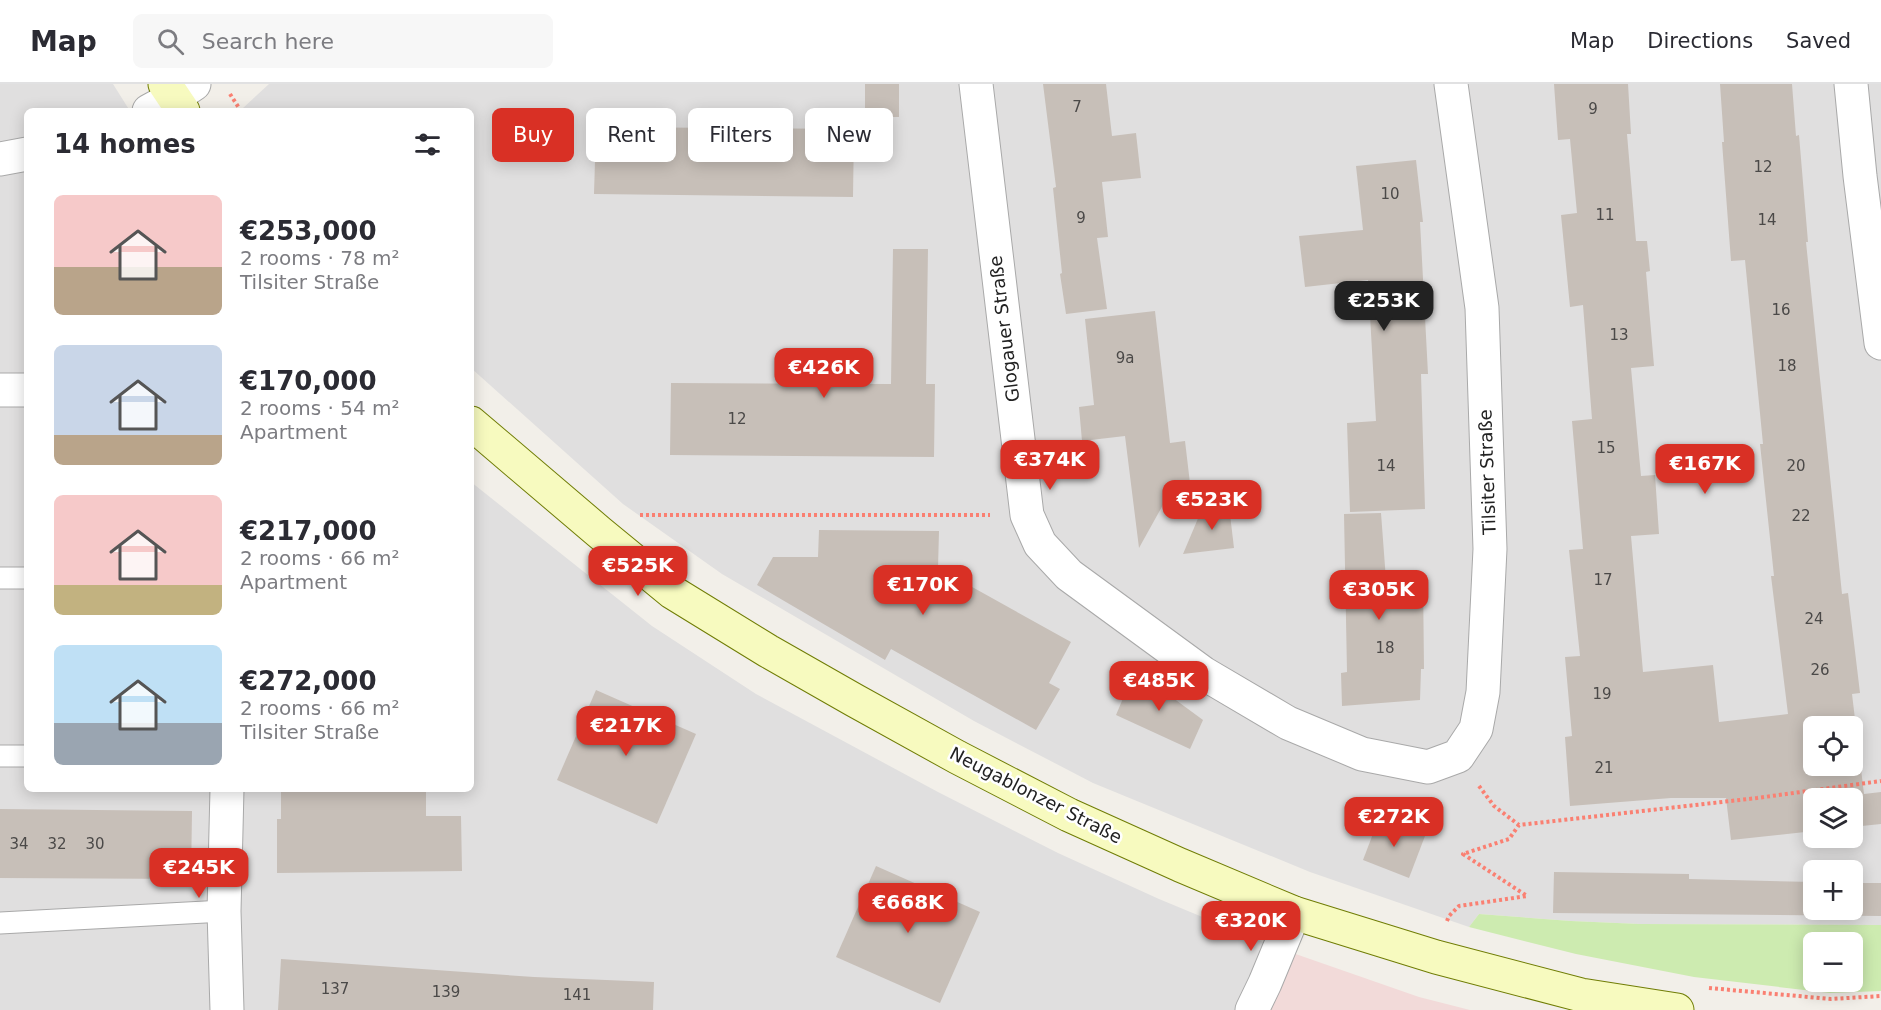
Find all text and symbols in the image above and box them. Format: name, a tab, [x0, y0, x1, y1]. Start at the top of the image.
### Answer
search box	[133, 14, 553, 68]
text: Map	[30, 25, 97, 58]
icon: search	[154, 25, 187, 58]
text: Search here	[202, 29, 334, 54]
text: Map	[1570, 29, 1614, 53]
text: Directions	[1647, 29, 1753, 53]
text: Saved	[1786, 29, 1851, 53]
house number: 7	[1072, 98, 1082, 116]
house number: 9	[1588, 100, 1598, 118]
chip: Buy	[492, 108, 574, 162]
chip: Rent	[586, 108, 676, 162]
chip: Filters	[688, 108, 793, 162]
chip: New	[805, 108, 893, 162]
icon: filters	[411, 128, 444, 161]
text: 14 homes	[54, 129, 196, 159]
house number: 12	[1753, 158, 1773, 176]
house number: 10	[1380, 185, 1400, 203]
house number: 11	[1595, 206, 1615, 224]
house number: 9	[1076, 209, 1086, 227]
house number: 14	[1757, 211, 1777, 229]
text: €253,000	[240, 216, 377, 246]
icon: home	[102, 219, 174, 291]
text: 2 rooms · 78 m²	[240, 246, 400, 270]
street label: Glogauer Straße	[985, 255, 1023, 403]
text: Tilsiter Straße	[240, 270, 379, 294]
pin: €253K	[1342, 281, 1426, 332]
text: €253K	[1348, 288, 1420, 312]
house number: 16	[1771, 301, 1791, 319]
house number: 13	[1609, 326, 1629, 344]
pin: €426K	[782, 348, 866, 399]
house number: 9a	[1116, 349, 1134, 367]
text: €426K	[788, 355, 860, 379]
house number: 18	[1777, 357, 1797, 375]
text: €170,000	[240, 366, 377, 396]
icon: home	[102, 369, 174, 441]
text: 2 rooms · 54 m²	[240, 396, 400, 420]
street label: Tilsiter Straße	[1474, 409, 1500, 536]
house number: 12	[727, 410, 747, 428]
text: Apartment	[240, 420, 347, 444]
house number: 15	[1596, 439, 1616, 457]
pin: €374K	[1008, 440, 1092, 491]
pin: €167K	[1663, 444, 1747, 495]
text: €374K	[1014, 447, 1086, 471]
text: €167K	[1669, 451, 1741, 475]
house number: 14	[1376, 457, 1396, 475]
house number: 20	[1786, 457, 1806, 475]
pin: €523K	[1170, 480, 1254, 531]
text: €523K	[1176, 487, 1248, 511]
house number: 22	[1791, 507, 1811, 525]
text: €217,000	[240, 516, 377, 546]
icon: home	[102, 519, 174, 591]
text: 2 rooms · 66 m²	[240, 546, 400, 570]
pin: €525K	[596, 546, 680, 597]
text: €525K	[602, 553, 674, 577]
pin: €170K	[881, 565, 965, 616]
text: Apartment	[240, 570, 347, 594]
pin: €305K	[1337, 570, 1421, 621]
house number: 17	[1593, 571, 1613, 589]
text: €170K	[887, 572, 959, 596]
text: €305K	[1343, 577, 1415, 601]
house number: 24	[1804, 610, 1824, 628]
house number: 18	[1375, 639, 1395, 657]
pin: €485K	[1117, 661, 1201, 712]
house number: 26	[1810, 661, 1830, 679]
text: €272,000	[240, 666, 377, 696]
text: €485K	[1123, 668, 1195, 692]
icon: home	[102, 669, 174, 741]
house number: 19	[1592, 685, 1612, 703]
text: 2 rooms · 66 m²	[240, 696, 400, 720]
pin: €217K	[584, 706, 668, 757]
text: €217K	[590, 713, 662, 737]
map controls	[1803, 716, 1863, 992]
button: locate	[1803, 716, 1863, 776]
text: Tilsiter Straße	[240, 720, 379, 744]
street label: Neugablonzer Straße	[946, 742, 1126, 848]
house number: 21	[1594, 759, 1614, 777]
button: layers	[1803, 788, 1863, 848]
pin: €272K	[1352, 797, 1436, 848]
text: €272K	[1358, 804, 1430, 828]
house number: 34	[9, 835, 29, 853]
house number: 32	[47, 835, 67, 853]
house number: 30	[85, 835, 105, 853]
pin: €245K	[157, 848, 241, 899]
text: €245K	[163, 855, 235, 879]
button: +	[1803, 860, 1863, 920]
pin: €668K	[866, 883, 950, 934]
text: €668K	[872, 890, 944, 914]
pin: €320K	[1209, 901, 1293, 952]
text: €320K	[1215, 908, 1287, 932]
button: −	[1803, 932, 1863, 992]
house number: 137	[321, 980, 349, 998]
house number: 139	[432, 983, 460, 1001]
house number: 141	[563, 986, 591, 1004]

